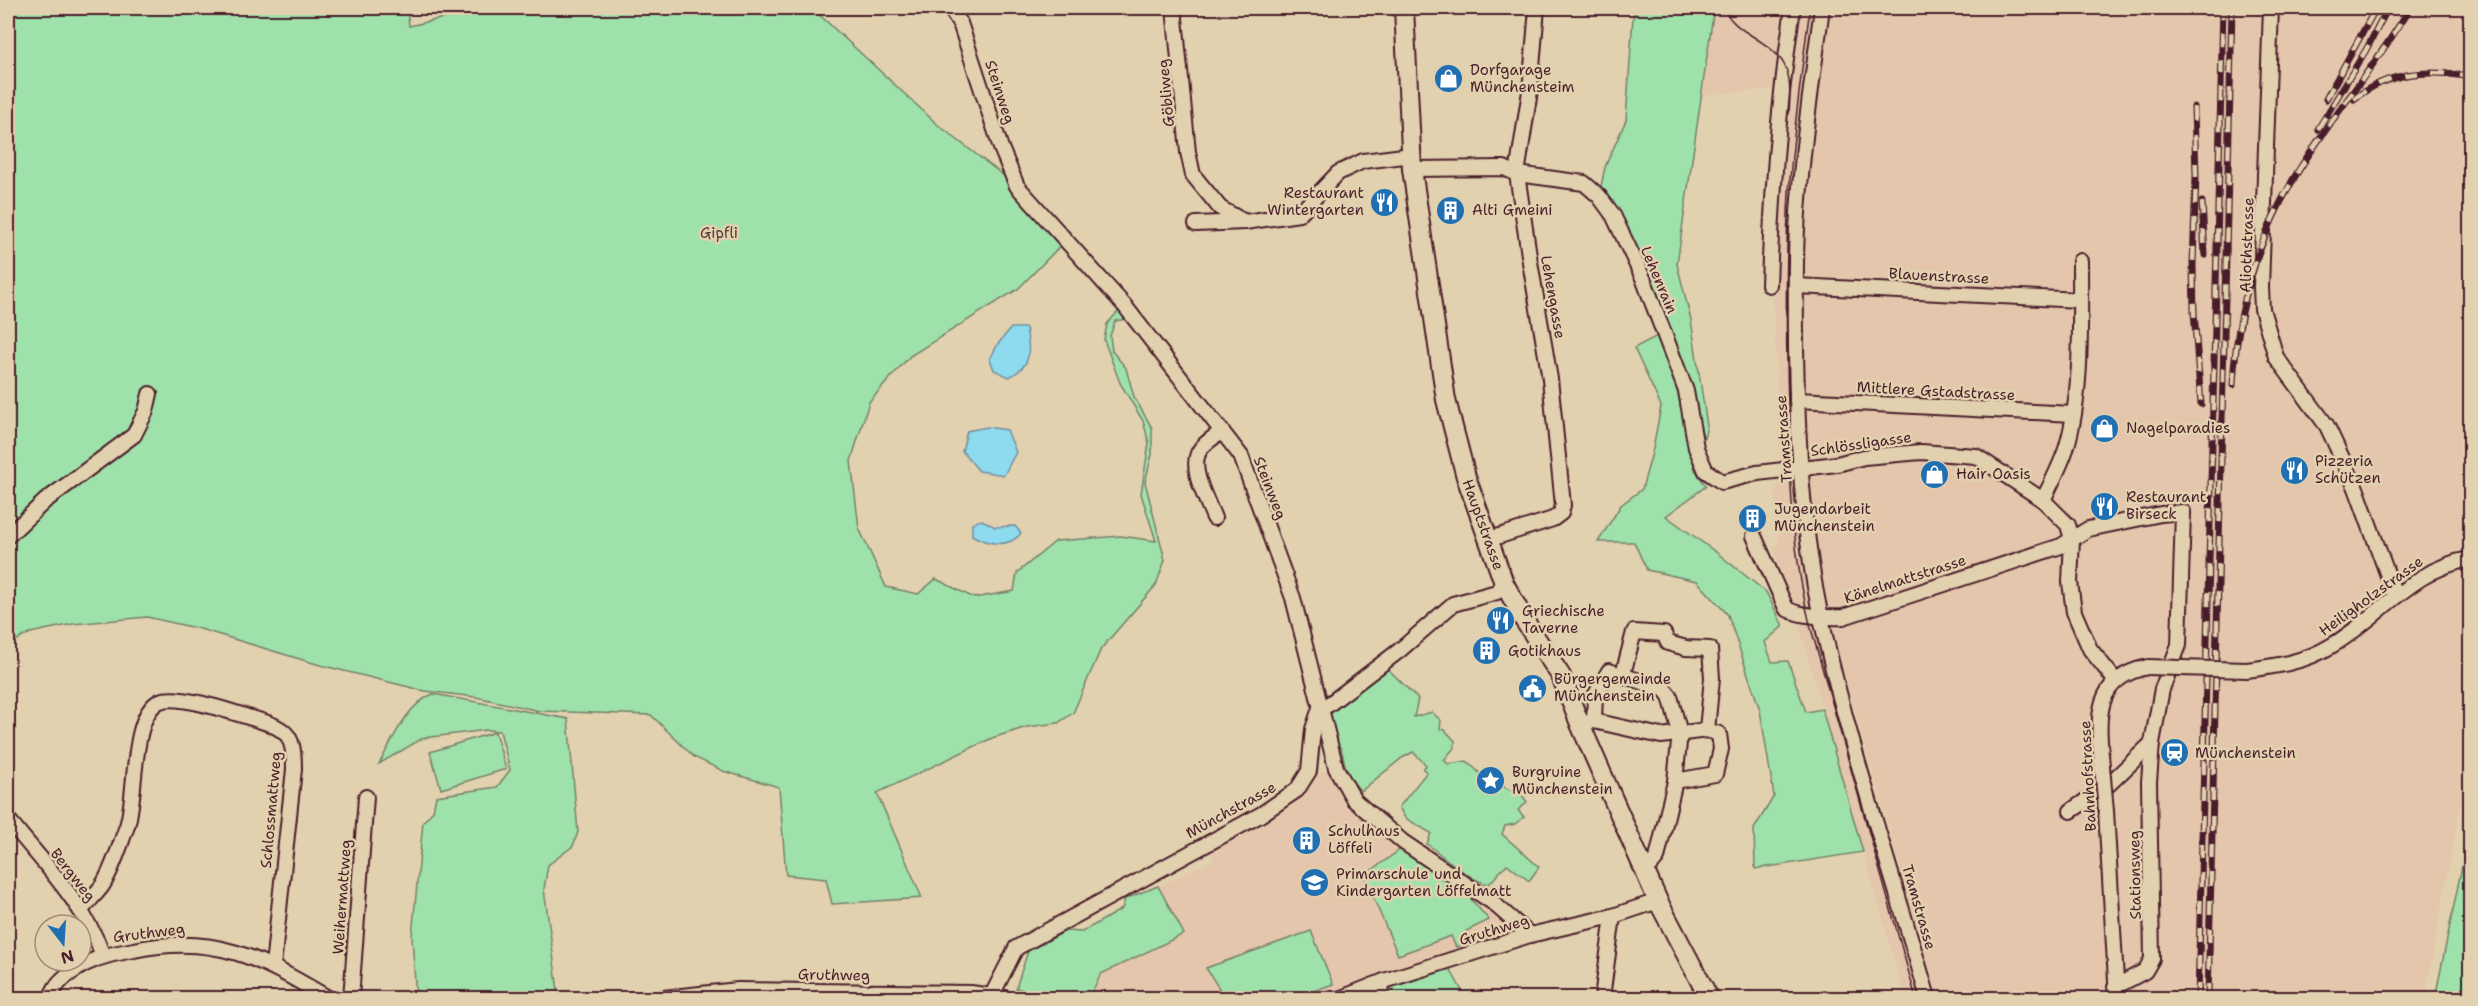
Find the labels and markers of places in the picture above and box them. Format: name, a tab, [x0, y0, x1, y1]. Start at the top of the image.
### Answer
place label: Dorfgarage Münchensteim	[1470, 60, 1574, 97]
shop icon: Dorfgarage Münchensteim	[1433, 63, 1465, 95]
place label: Restaurant Wintergarten	[1267, 183, 1364, 220]
restaurant icon: Restaurant Wintergarten	[1369, 186, 1401, 218]
building icon: Alti Gmeini	[1435, 194, 1467, 226]
place label: Alti Gmeini	[1472, 200, 1553, 220]
shop icon: Nagelparadies	[2089, 412, 2121, 444]
place label: Nagelparadies	[2126, 418, 2230, 438]
place label: Pizzeria Schützen	[2315, 451, 2381, 488]
restaurant icon: Pizzeria Schützen	[2278, 454, 2310, 486]
shop icon: Hair Oasis	[1919, 458, 1951, 490]
place label: Hair Oasis	[1956, 464, 2031, 484]
place label: Restaurant Birseck	[2126, 487, 2206, 524]
restaurant icon: Restaurant Birseck	[2089, 490, 2121, 522]
place label: Jugendarbeit Münchenstein	[1774, 499, 1875, 536]
building icon: Jugendarbeit Münchenstein	[1737, 502, 1769, 534]
place label: Griechische Taverne	[1522, 601, 1605, 638]
restaurant icon: Griechische Taverne	[1485, 604, 1517, 636]
building icon: Gotikhaus	[1471, 635, 1503, 667]
place label: Gotikhaus	[1508, 641, 1581, 661]
place label: Bürgergemeinde Münchenstein	[1554, 669, 1671, 706]
public building icon: Bürgergemeinde Münchenstein	[1517, 672, 1549, 704]
station icon: Münchenstein	[2158, 737, 2190, 769]
place label: Münchenstein	[2195, 743, 2296, 763]
place label: Burgruine Münchenstein	[1512, 762, 1613, 799]
place icon: Burgruine Münchenstein	[1475, 765, 1507, 797]
place label: Schulhaus Löffeli	[1328, 821, 1400, 858]
building icon: Schulhaus Löffeli	[1291, 824, 1323, 856]
place label: Primarschule und Kindergarten Löffelmatt	[1336, 864, 1511, 901]
school or university icon: Primarschule und Kindergarten Löffelmatt	[1299, 867, 1331, 899]

